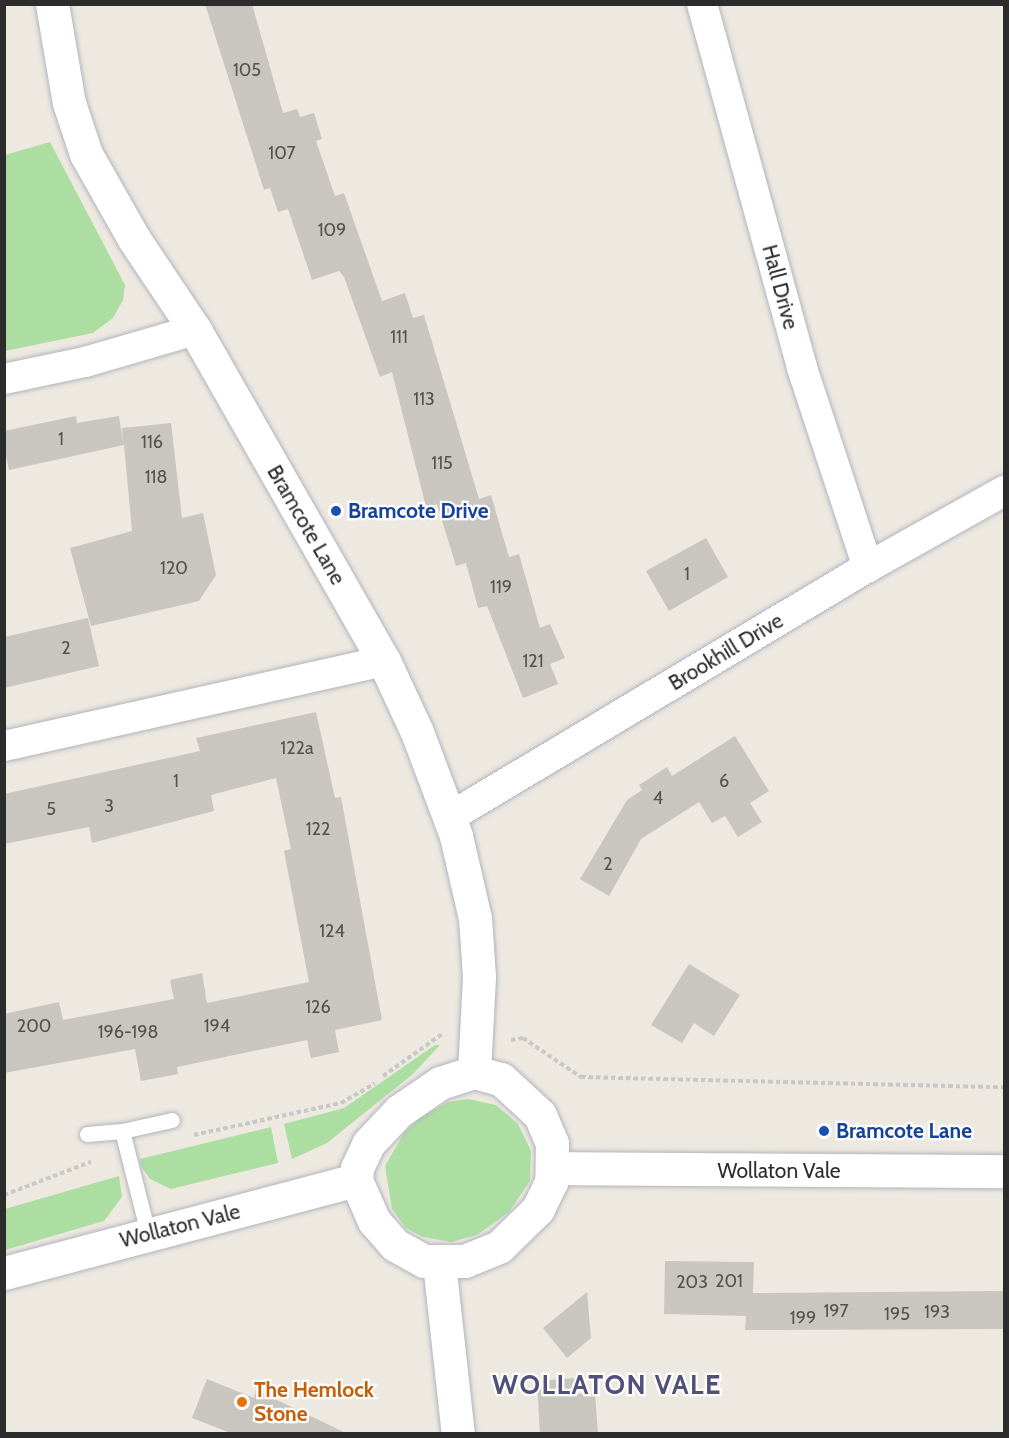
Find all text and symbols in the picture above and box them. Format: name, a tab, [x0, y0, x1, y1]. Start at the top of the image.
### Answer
house number: 105	[233, 59, 261, 81]
house number: 107	[268, 142, 296, 164]
house number: 109	[318, 219, 346, 241]
street label: Hall Drive	[757, 242, 803, 332]
house number: 111	[390, 326, 408, 348]
house number: 113	[413, 388, 435, 410]
house number: 1	[58, 428, 64, 450]
house number: 116	[141, 431, 163, 453]
house number: 115	[431, 452, 453, 474]
street label: Bramcote Lane	[262, 461, 350, 589]
house number: 118	[145, 466, 167, 488]
place label: Bramcote Drive	[348, 498, 489, 524]
marker: Bramcote Drive	[329, 504, 343, 518]
house number: 120	[160, 557, 188, 579]
house number: 1	[684, 563, 690, 585]
house number: 119	[490, 576, 512, 598]
street label: Brookhill Drive	[664, 608, 788, 696]
house number: 2	[61, 637, 71, 659]
house number: 121	[522, 650, 544, 672]
house number: 122a	[280, 737, 314, 759]
house number: 1	[173, 770, 179, 792]
house number: 6	[719, 770, 729, 792]
house number: 4	[653, 787, 663, 809]
house number: 3	[104, 795, 114, 817]
house number: 5	[46, 798, 56, 820]
house number: 122	[306, 818, 330, 840]
house number: 2	[603, 853, 613, 875]
house number: 124	[319, 920, 345, 942]
house number: 126	[305, 996, 331, 1018]
house number: 200	[17, 1015, 51, 1037]
house number: 194	[204, 1015, 230, 1037]
house number: 196-198	[98, 1021, 158, 1043]
place label: Bramcote Lane	[836, 1118, 972, 1144]
marker: Bramcote Lane	[817, 1124, 831, 1138]
street label: Wollaton Vale	[717, 1158, 841, 1184]
street label: Wollaton Vale	[117, 1199, 243, 1253]
house number: 201	[715, 1270, 743, 1292]
house number: 203	[676, 1271, 708, 1293]
house number: 197	[823, 1300, 849, 1322]
house number: 193	[924, 1301, 950, 1323]
house number: 195	[884, 1303, 910, 1325]
house number: 199	[790, 1307, 816, 1329]
district label: WOLLATON VALE	[492, 1369, 722, 1401]
place label: The Hemlock Stone	[254, 1377, 374, 1427]
marker: The Hemlock Stone	[235, 1395, 249, 1409]

